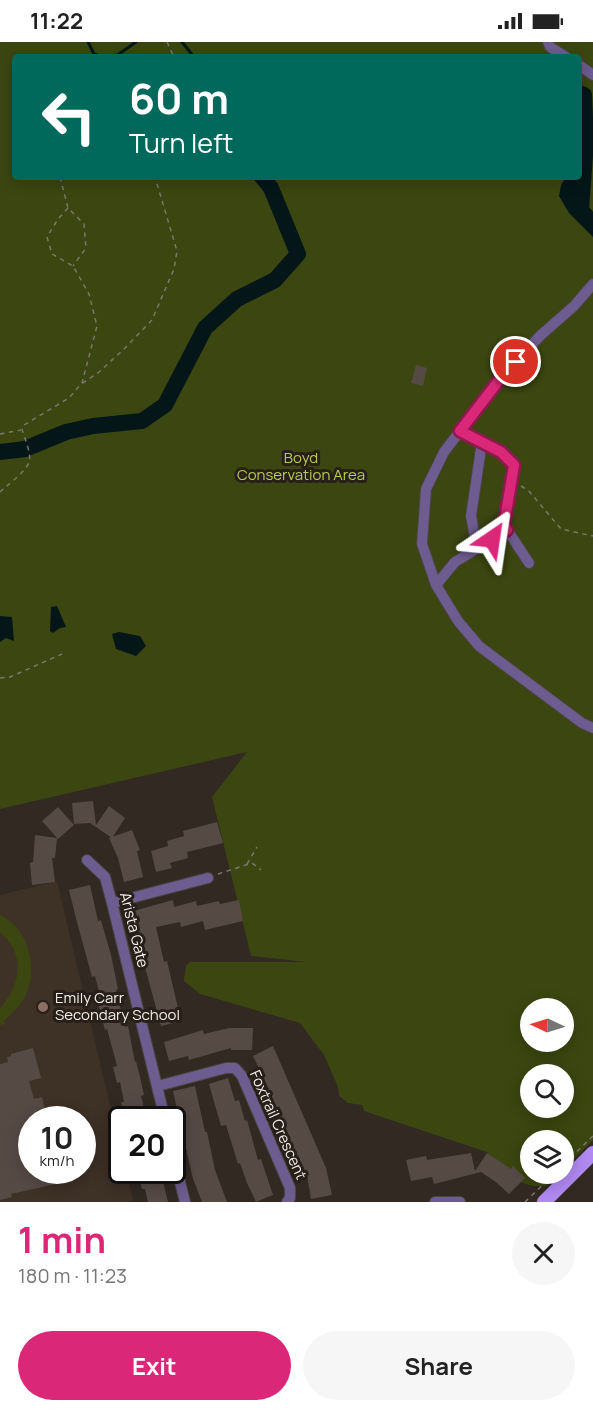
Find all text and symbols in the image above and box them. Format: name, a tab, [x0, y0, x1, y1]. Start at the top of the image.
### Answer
text: 11:22	[30, 6, 83, 36]
text: 60 m	[129, 69, 229, 127]
icon: left	[30, 78, 108, 156]
text: Turn left	[129, 124, 233, 161]
pin	[490, 336, 541, 387]
icon: arrive	[499, 345, 532, 378]
park label: Boyd Conservation Area	[237, 447, 365, 485]
position arrow	[460, 507, 524, 571]
street label: Arista Gate	[115, 890, 154, 970]
place label: Emily Carr Secondary School	[55, 987, 180, 1025]
north arrow	[520, 998, 574, 1052]
map controls	[520, 998, 574, 1184]
marker: Emily Carr Secondary School	[36, 1000, 50, 1014]
button: search	[520, 1064, 574, 1118]
street label: Foxtrail Crescent	[245, 1067, 312, 1183]
speed limit sign: 20	[108, 1106, 186, 1184]
text: 10	[41, 1117, 73, 1158]
button: layers	[520, 1130, 574, 1184]
text: km/h	[40, 1150, 74, 1171]
text: 1 min	[18, 1215, 106, 1264]
button: close	[512, 1222, 575, 1285]
text: 180 m · 11:23	[18, 1262, 127, 1289]
button: Exit	[18, 1331, 291, 1400]
button: Share	[303, 1331, 575, 1400]

